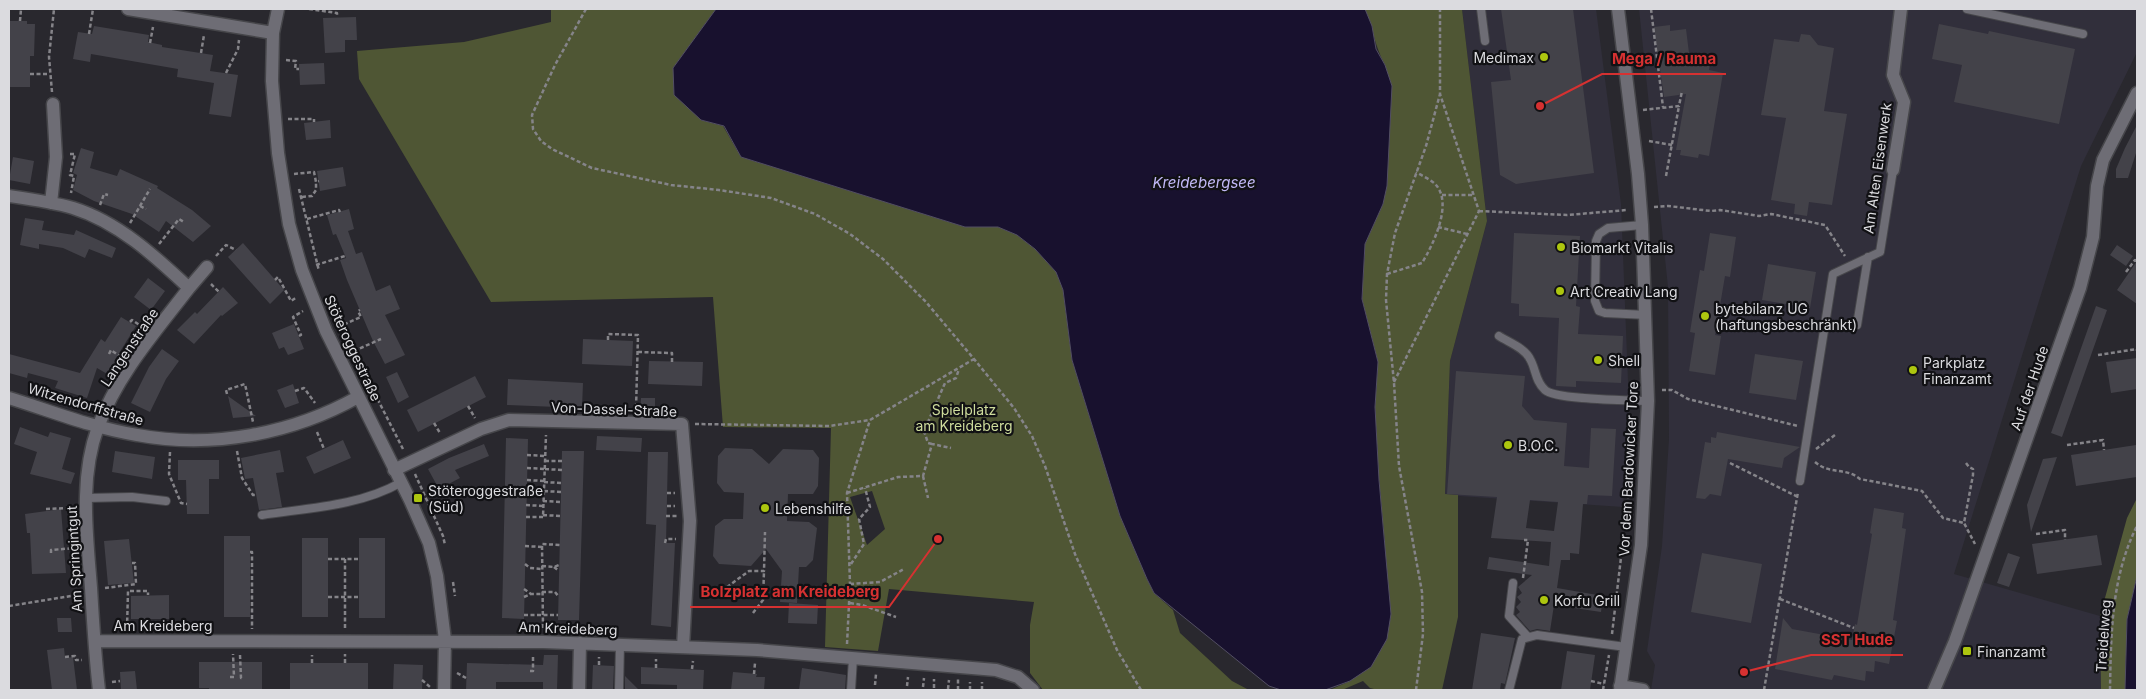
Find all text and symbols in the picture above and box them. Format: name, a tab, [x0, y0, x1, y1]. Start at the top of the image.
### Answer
callout: Mega / Rauma	[1602, 44, 1726, 74]
place label: Medimax	[1473, 49, 1534, 66]
text: Mega / Rauma	[1612, 49, 1716, 68]
marker: Medimax	[1538, 51, 1550, 63]
street label: Am Alten Eisenwerk	[1859, 101, 1895, 235]
water label: Kreidebergsee	[1152, 173, 1256, 192]
place label: Biomarkt Vitalis	[1571, 239, 1674, 256]
marker: Biomarkt Vitalis	[1555, 241, 1567, 253]
place label: Art Creativ Lang	[1570, 283, 1678, 300]
marker: Art Creativ Lang	[1554, 285, 1566, 297]
street label: Stöteroggestraße	[321, 292, 385, 404]
place label: bytebilanz UG (haftungsbeschränkt)	[1715, 300, 1857, 333]
street label: Langenstraße	[97, 305, 161, 389]
marker: bytebilanz UG (haftungsbeschränkt)	[1699, 310, 1711, 322]
street label: Auf der Hude	[2007, 343, 2051, 433]
place label: Shell	[1608, 352, 1640, 369]
marker: Shell	[1592, 354, 1604, 366]
place label: Parkplatz Finanzamt	[1923, 354, 1992, 387]
marker: Parkplatz Finanzamt	[1907, 364, 1919, 376]
street label: Witzendorffstraße	[26, 379, 146, 429]
street label: Vor dem Bardowicker Tore	[1615, 381, 1641, 557]
street label: Von-Dassel-Straße	[551, 398, 677, 420]
park label: Spielplatz am Kreideberg	[915, 401, 1013, 434]
place label: B.O.C.	[1518, 437, 1558, 454]
marker: B.O.C.	[1502, 439, 1514, 451]
place label: Stöteroggestraße (Süd)	[428, 482, 543, 515]
marker: Stöteroggestraße (Süd)	[412, 492, 424, 504]
place label: Lebenshilfe	[775, 500, 851, 517]
marker: Lebenshilfe	[759, 502, 771, 514]
street label: Am Springintgut	[63, 505, 85, 613]
callout: Bolzplatz am Kreideberg	[690, 577, 889, 607]
text: Bolzplatz am Kreideberg	[700, 582, 880, 601]
place label: Korfu Grill	[1554, 592, 1620, 609]
marker: Korfu Grill	[1538, 594, 1550, 606]
street label: Treidelweg	[2092, 599, 2114, 673]
street label: Am Kreideberg	[114, 617, 212, 634]
street label: Am Kreideberg	[518, 618, 618, 638]
callout: SST Hude	[1811, 625, 1903, 655]
text: SST Hude	[1821, 630, 1893, 649]
place label: Finanzamt	[1977, 643, 2046, 660]
marker: Finanzamt	[1961, 645, 1973, 657]

